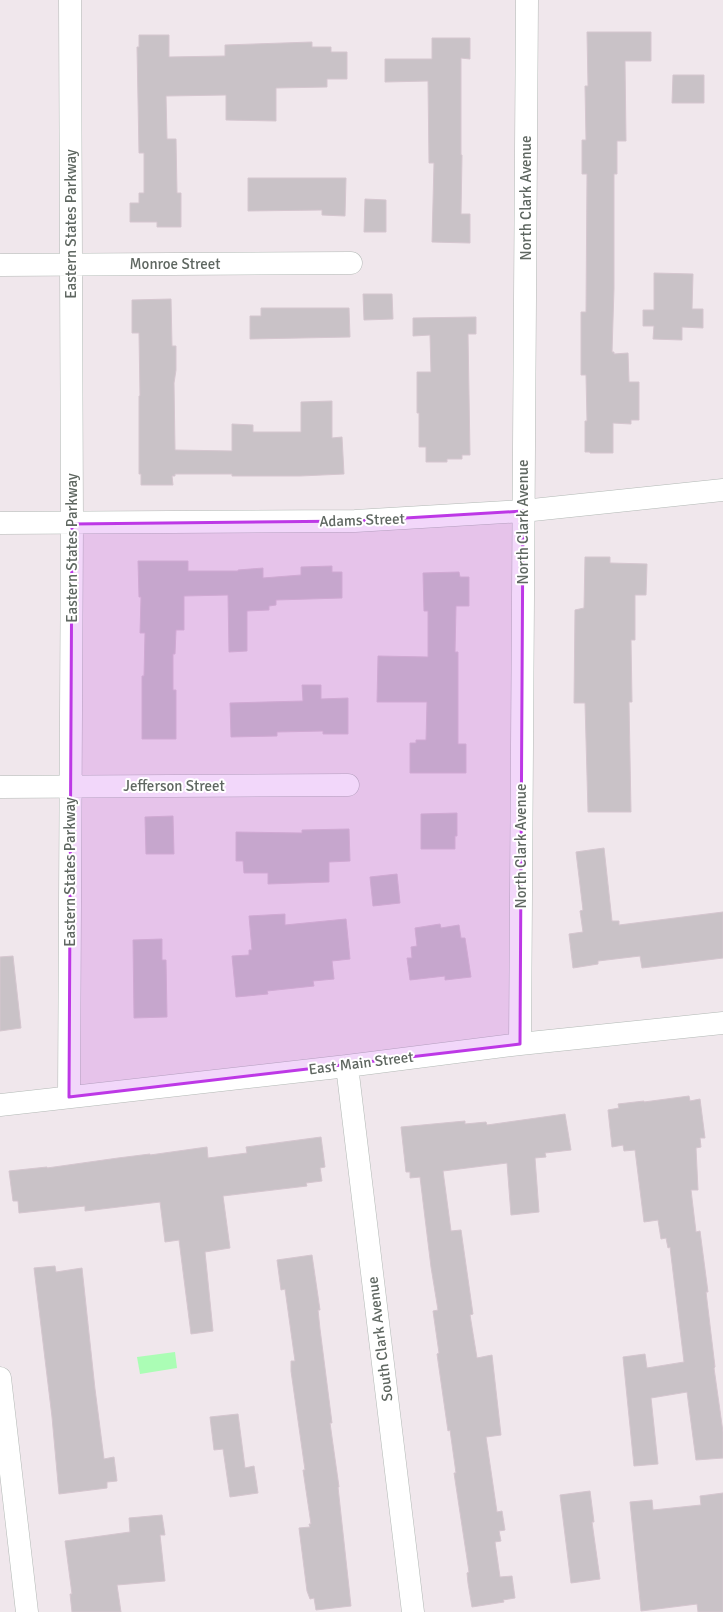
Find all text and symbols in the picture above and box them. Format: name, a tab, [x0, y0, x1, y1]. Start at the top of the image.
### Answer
street label: North Clark Avenue	[517, 136, 535, 260]
street label: Eastern States Parkway	[62, 149, 80, 299]
street label: Monroe Street	[129, 255, 221, 273]
street label: North Clark Avenue	[514, 460, 532, 584]
street label: Eastern States Parkway	[63, 473, 81, 623]
street label: Adams Street	[319, 510, 405, 530]
street label: Jefferson Street	[123, 777, 225, 795]
street label: North Clark Avenue	[512, 784, 530, 908]
street label: Eastern States Parkway	[61, 797, 79, 947]
street label: East Main Street	[308, 1048, 414, 1078]
street label: South Clark Avenue	[363, 1276, 397, 1402]

